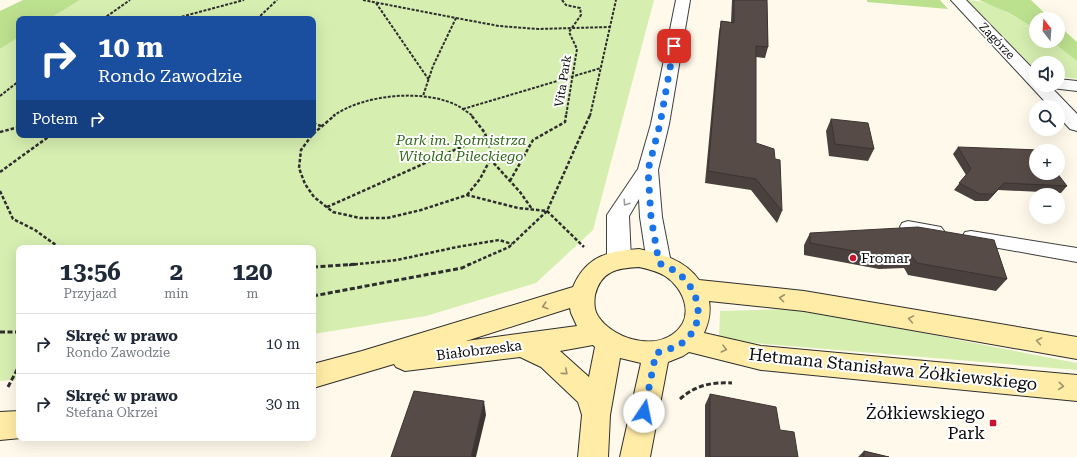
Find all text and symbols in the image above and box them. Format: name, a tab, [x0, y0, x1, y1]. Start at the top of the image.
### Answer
north arrow	[1029, 12, 1065, 48]
map controls	[1029, 12, 1065, 224]
street label: Zagórze	[976, 20, 1018, 62]
pin	[657, 29, 691, 63]
text: 10 m	[98, 31, 163, 64]
icon: right	[32, 32, 84, 84]
icon: arrive	[663, 35, 685, 57]
street label: Vita Park	[552, 54, 574, 108]
button: sound	[1029, 56, 1065, 92]
text: Rondo Zawodzie	[98, 65, 242, 86]
button: search	[1029, 100, 1065, 136]
icon: right	[86, 108, 108, 130]
text: Potem	[32, 110, 78, 128]
park label: Park im. Rotmistrza Witolda Pileckiego	[395, 132, 526, 164]
button: +	[1029, 144, 1065, 180]
button: −	[1029, 188, 1065, 224]
one-way arrow	[624, 198, 631, 205]
place label: Fromar	[861, 250, 910, 266]
marker: Fromar	[848, 253, 858, 263]
text: 13:56	[60, 258, 121, 286]
text: 2	[170, 258, 183, 286]
text: 120	[232, 258, 273, 286]
text: Przyjazd	[64, 286, 117, 301]
text: min	[164, 286, 189, 301]
text: m	[246, 286, 258, 301]
one-way arrow	[779, 294, 785, 303]
one-way arrow	[541, 301, 548, 310]
one-way arrow	[908, 315, 914, 323]
text: Skręć w prawo	[66, 327, 178, 345]
icon: right	[32, 333, 54, 355]
text: 10 m	[266, 335, 300, 353]
street label: Białobrzeska	[435, 337, 523, 363]
one-way arrow	[1036, 338, 1042, 346]
one-way arrow	[720, 344, 727, 353]
street label: Hetmana Stanisława Żółkiewskiego	[748, 344, 1038, 394]
text: Rondo Zawodzie	[66, 345, 170, 360]
one-way arrow	[560, 367, 568, 374]
one-way arrow	[1058, 382, 1064, 391]
text: Skręć w prawo	[66, 387, 178, 405]
position arrow	[623, 391, 665, 433]
icon: right	[32, 393, 54, 415]
text: 30 m	[266, 395, 300, 413]
place label: Żółkiewskiego Park	[866, 403, 985, 443]
text: Stefana Okrzei	[66, 405, 158, 420]
marker: Żółkiewskiego Park	[988, 418, 998, 428]

